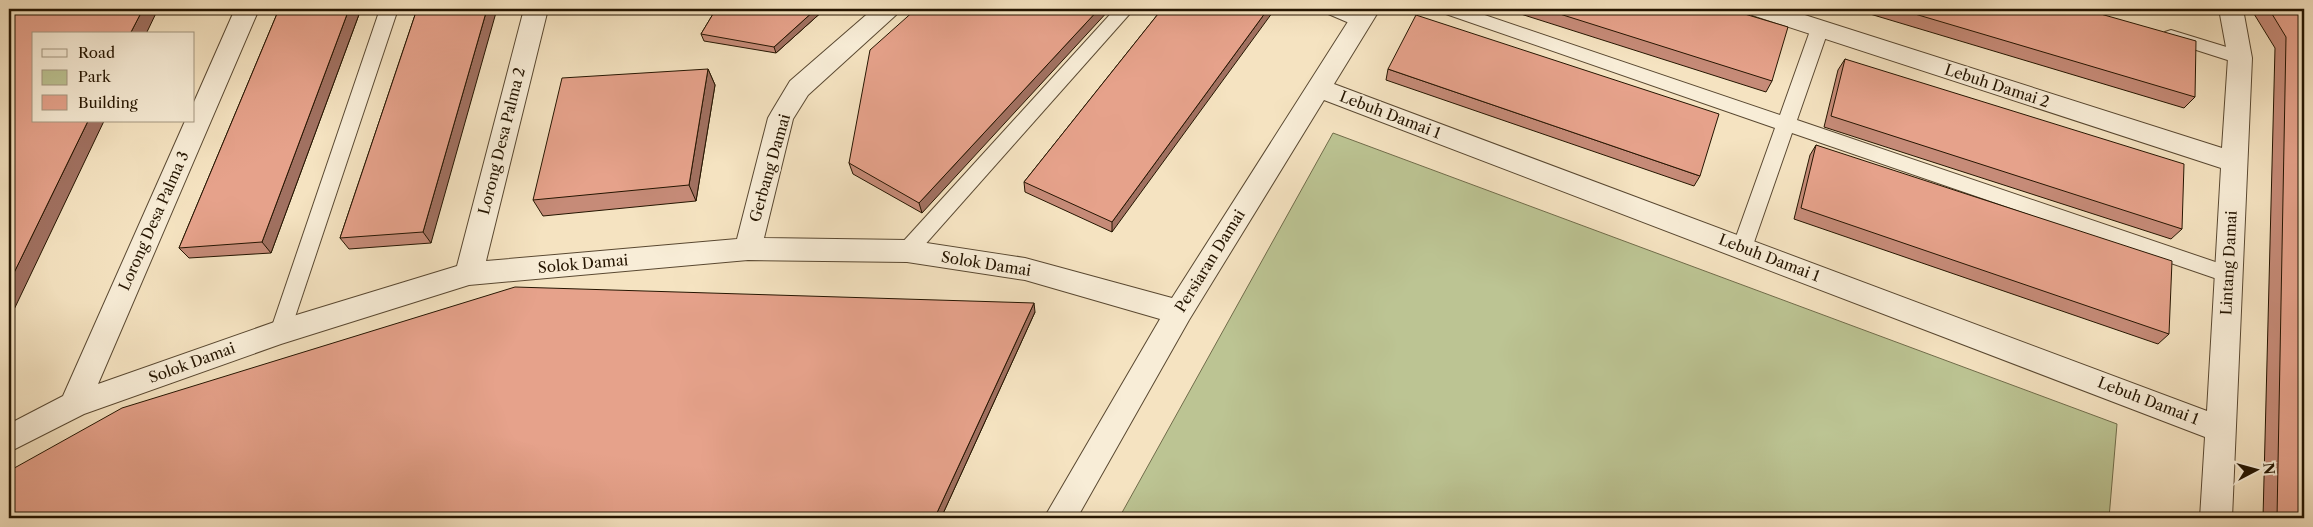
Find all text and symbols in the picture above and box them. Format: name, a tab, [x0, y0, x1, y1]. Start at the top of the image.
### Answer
legend	[32, 32, 195, 122]
text: Road	[78, 43, 115, 62]
street label: Lebuh Damai 2	[1942, 60, 2052, 111]
street label: Lorong Desa Palma 2	[474, 65, 529, 216]
text: Park	[78, 67, 112, 86]
street label: Lebuh Damai 1	[1337, 87, 1444, 143]
text: Building	[78, 93, 138, 112]
street label: Gerbang Damai	[745, 111, 794, 224]
street label: Lorong Desa Palma 3	[114, 148, 193, 293]
street label: Persiaran Damai	[1170, 206, 1249, 316]
street label: Lintang Damai	[2216, 210, 2241, 316]
street label: Lebuh Damai 1	[1716, 230, 1823, 286]
street label: Solok Damai	[940, 247, 1033, 280]
street label: Solok Damai	[537, 250, 629, 277]
street label: Solok Damai	[146, 338, 238, 387]
street label: Lebuh Damai 1	[2095, 373, 2202, 429]
north arrow	[2230, 444, 2280, 494]
text: N	[2259, 462, 2279, 476]

